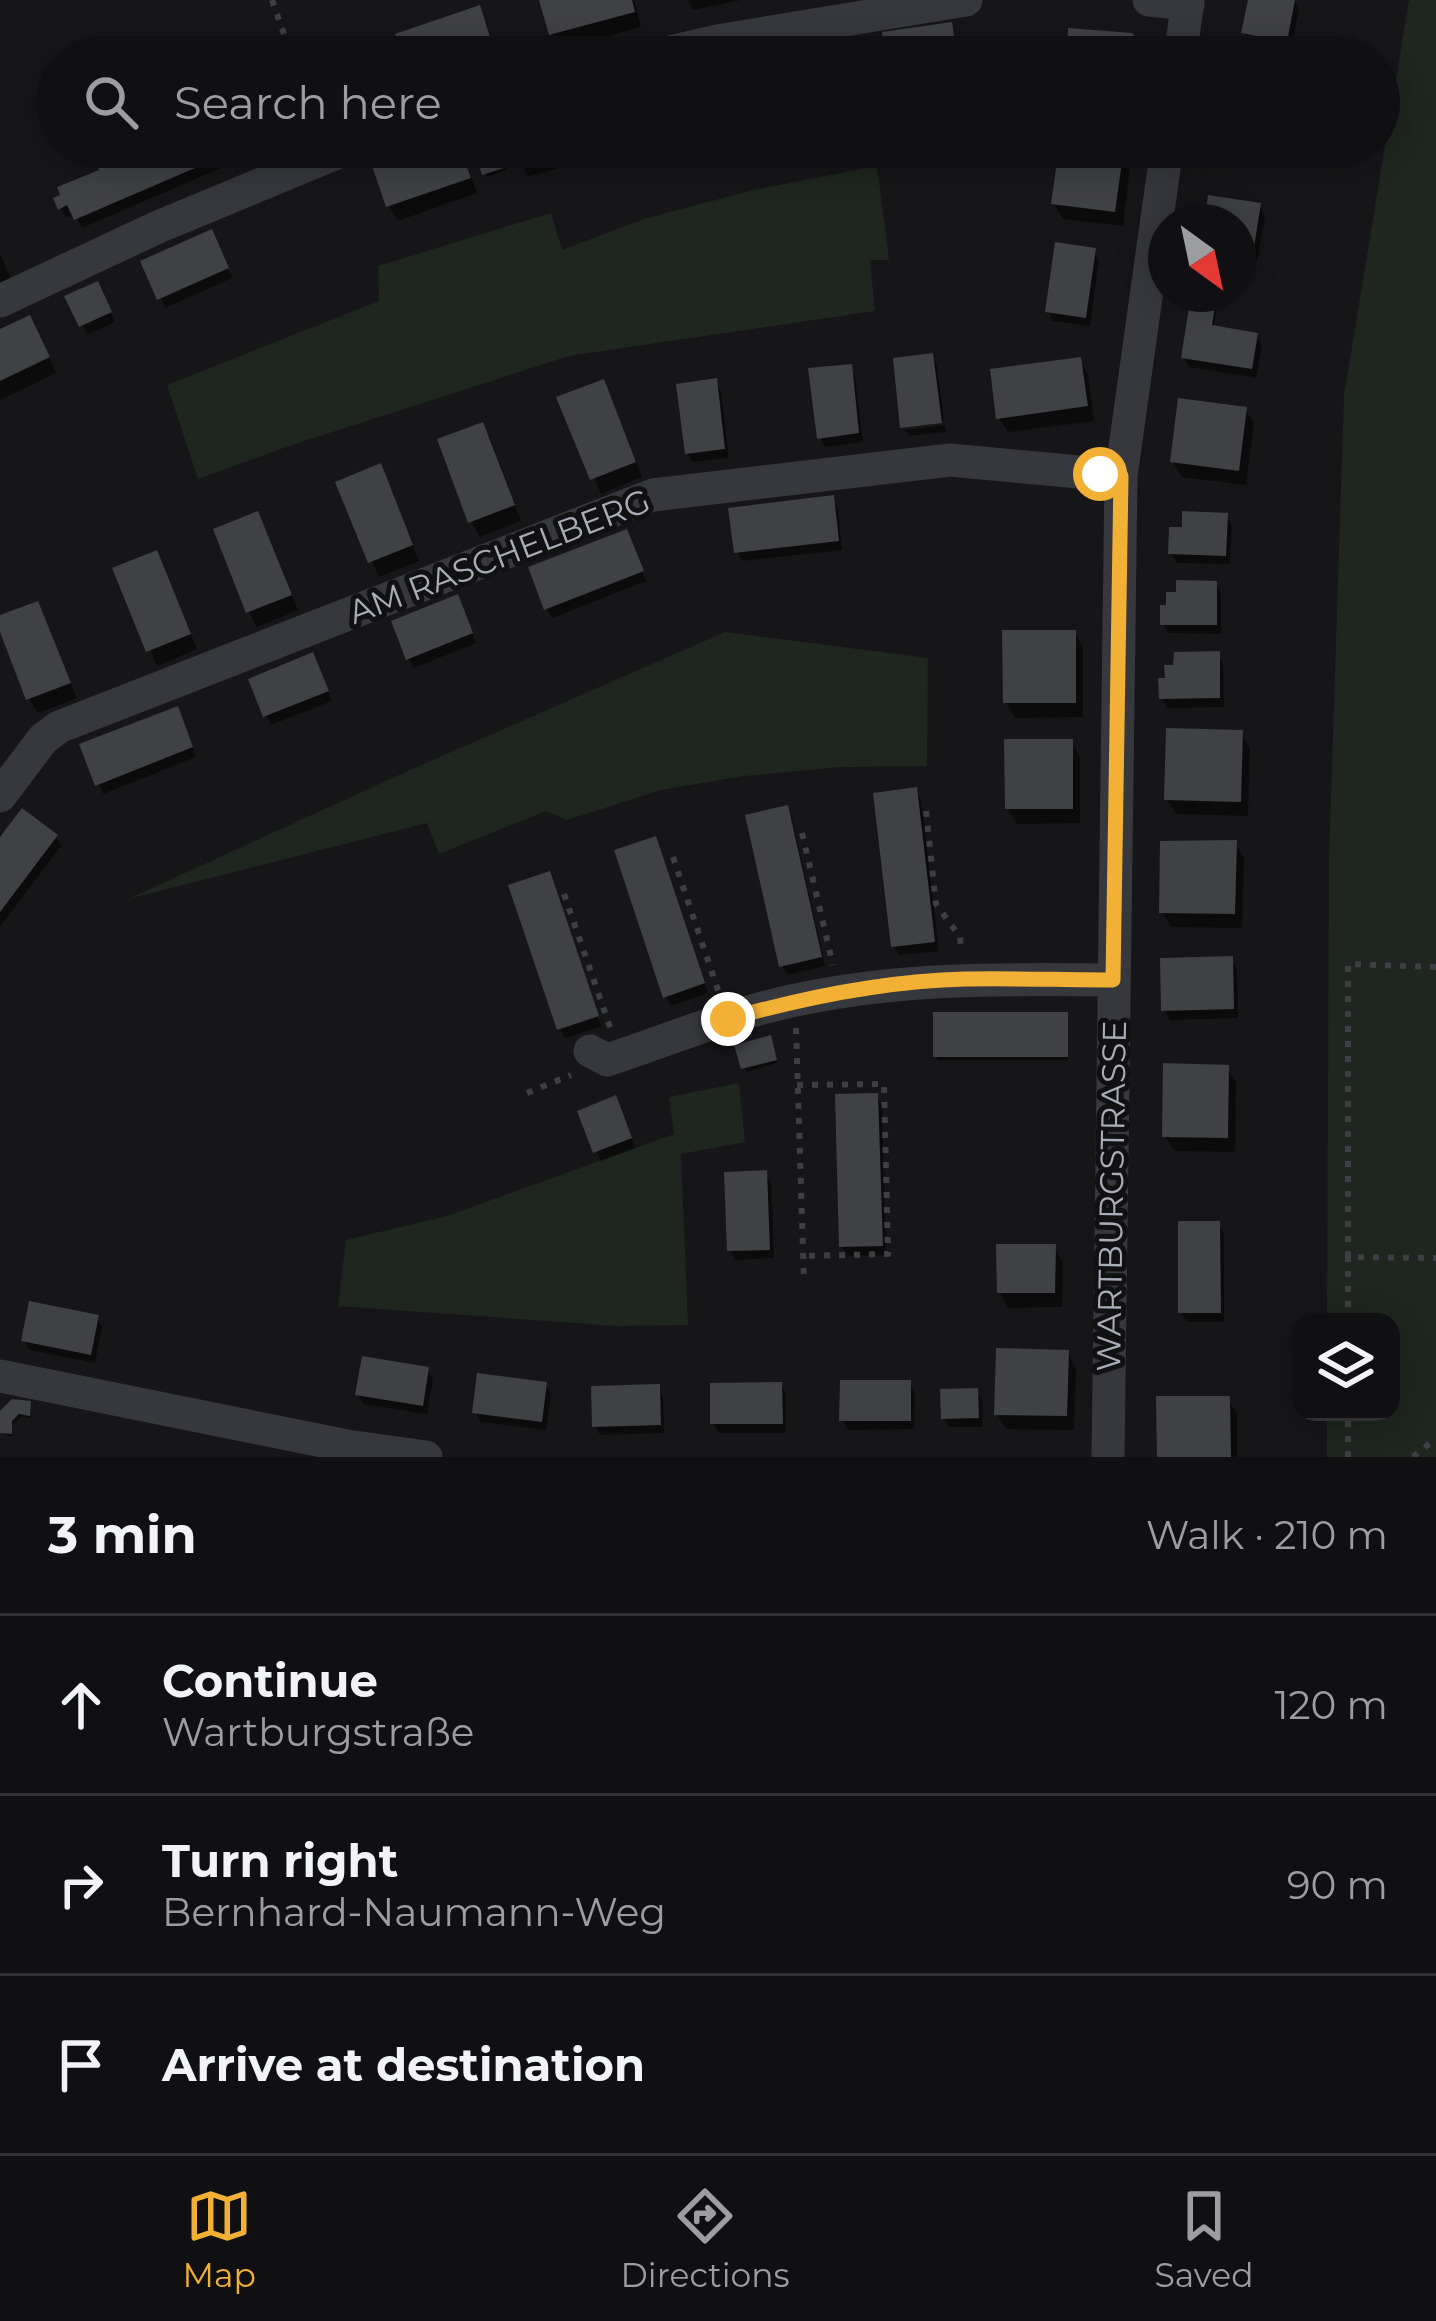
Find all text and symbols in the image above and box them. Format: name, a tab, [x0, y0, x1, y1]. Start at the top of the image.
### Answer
search box	[36, 36, 1400, 168]
icon: search	[78, 69, 144, 135]
text: Search here	[174, 75, 442, 130]
north arrow	[1148, 204, 1256, 312]
route start	[1073, 447, 1127, 501]
street label: AM RASCHELBERG	[343, 480, 655, 632]
route end	[701, 992, 755, 1046]
street label: WARTBURGSTRASSE	[1088, 1020, 1134, 1372]
map controls	[1292, 1313, 1400, 1421]
button: layers	[1292, 1313, 1400, 1421]
text: 3 min	[48, 1504, 197, 1566]
text: Walk · 210 m	[1146, 1511, 1388, 1559]
text: Continue	[162, 1653, 378, 1708]
icon: ahead	[48, 1672, 114, 1738]
text: 120 m	[1274, 1681, 1388, 1729]
text: Wartburgstraße	[162, 1708, 474, 1756]
text: Turn right	[162, 1833, 398, 1888]
icon: right	[48, 1852, 114, 1918]
text: 90 m	[1287, 1861, 1388, 1909]
text: Bernhard-Naumann-Weg	[162, 1888, 666, 1936]
icon: arrive	[48, 2032, 114, 2098]
text: Arrive at destination	[162, 2037, 645, 2092]
tab: Map	[182, 2183, 256, 2295]
tab: Directions	[621, 2183, 790, 2295]
tab: Saved	[1154, 2183, 1254, 2295]

